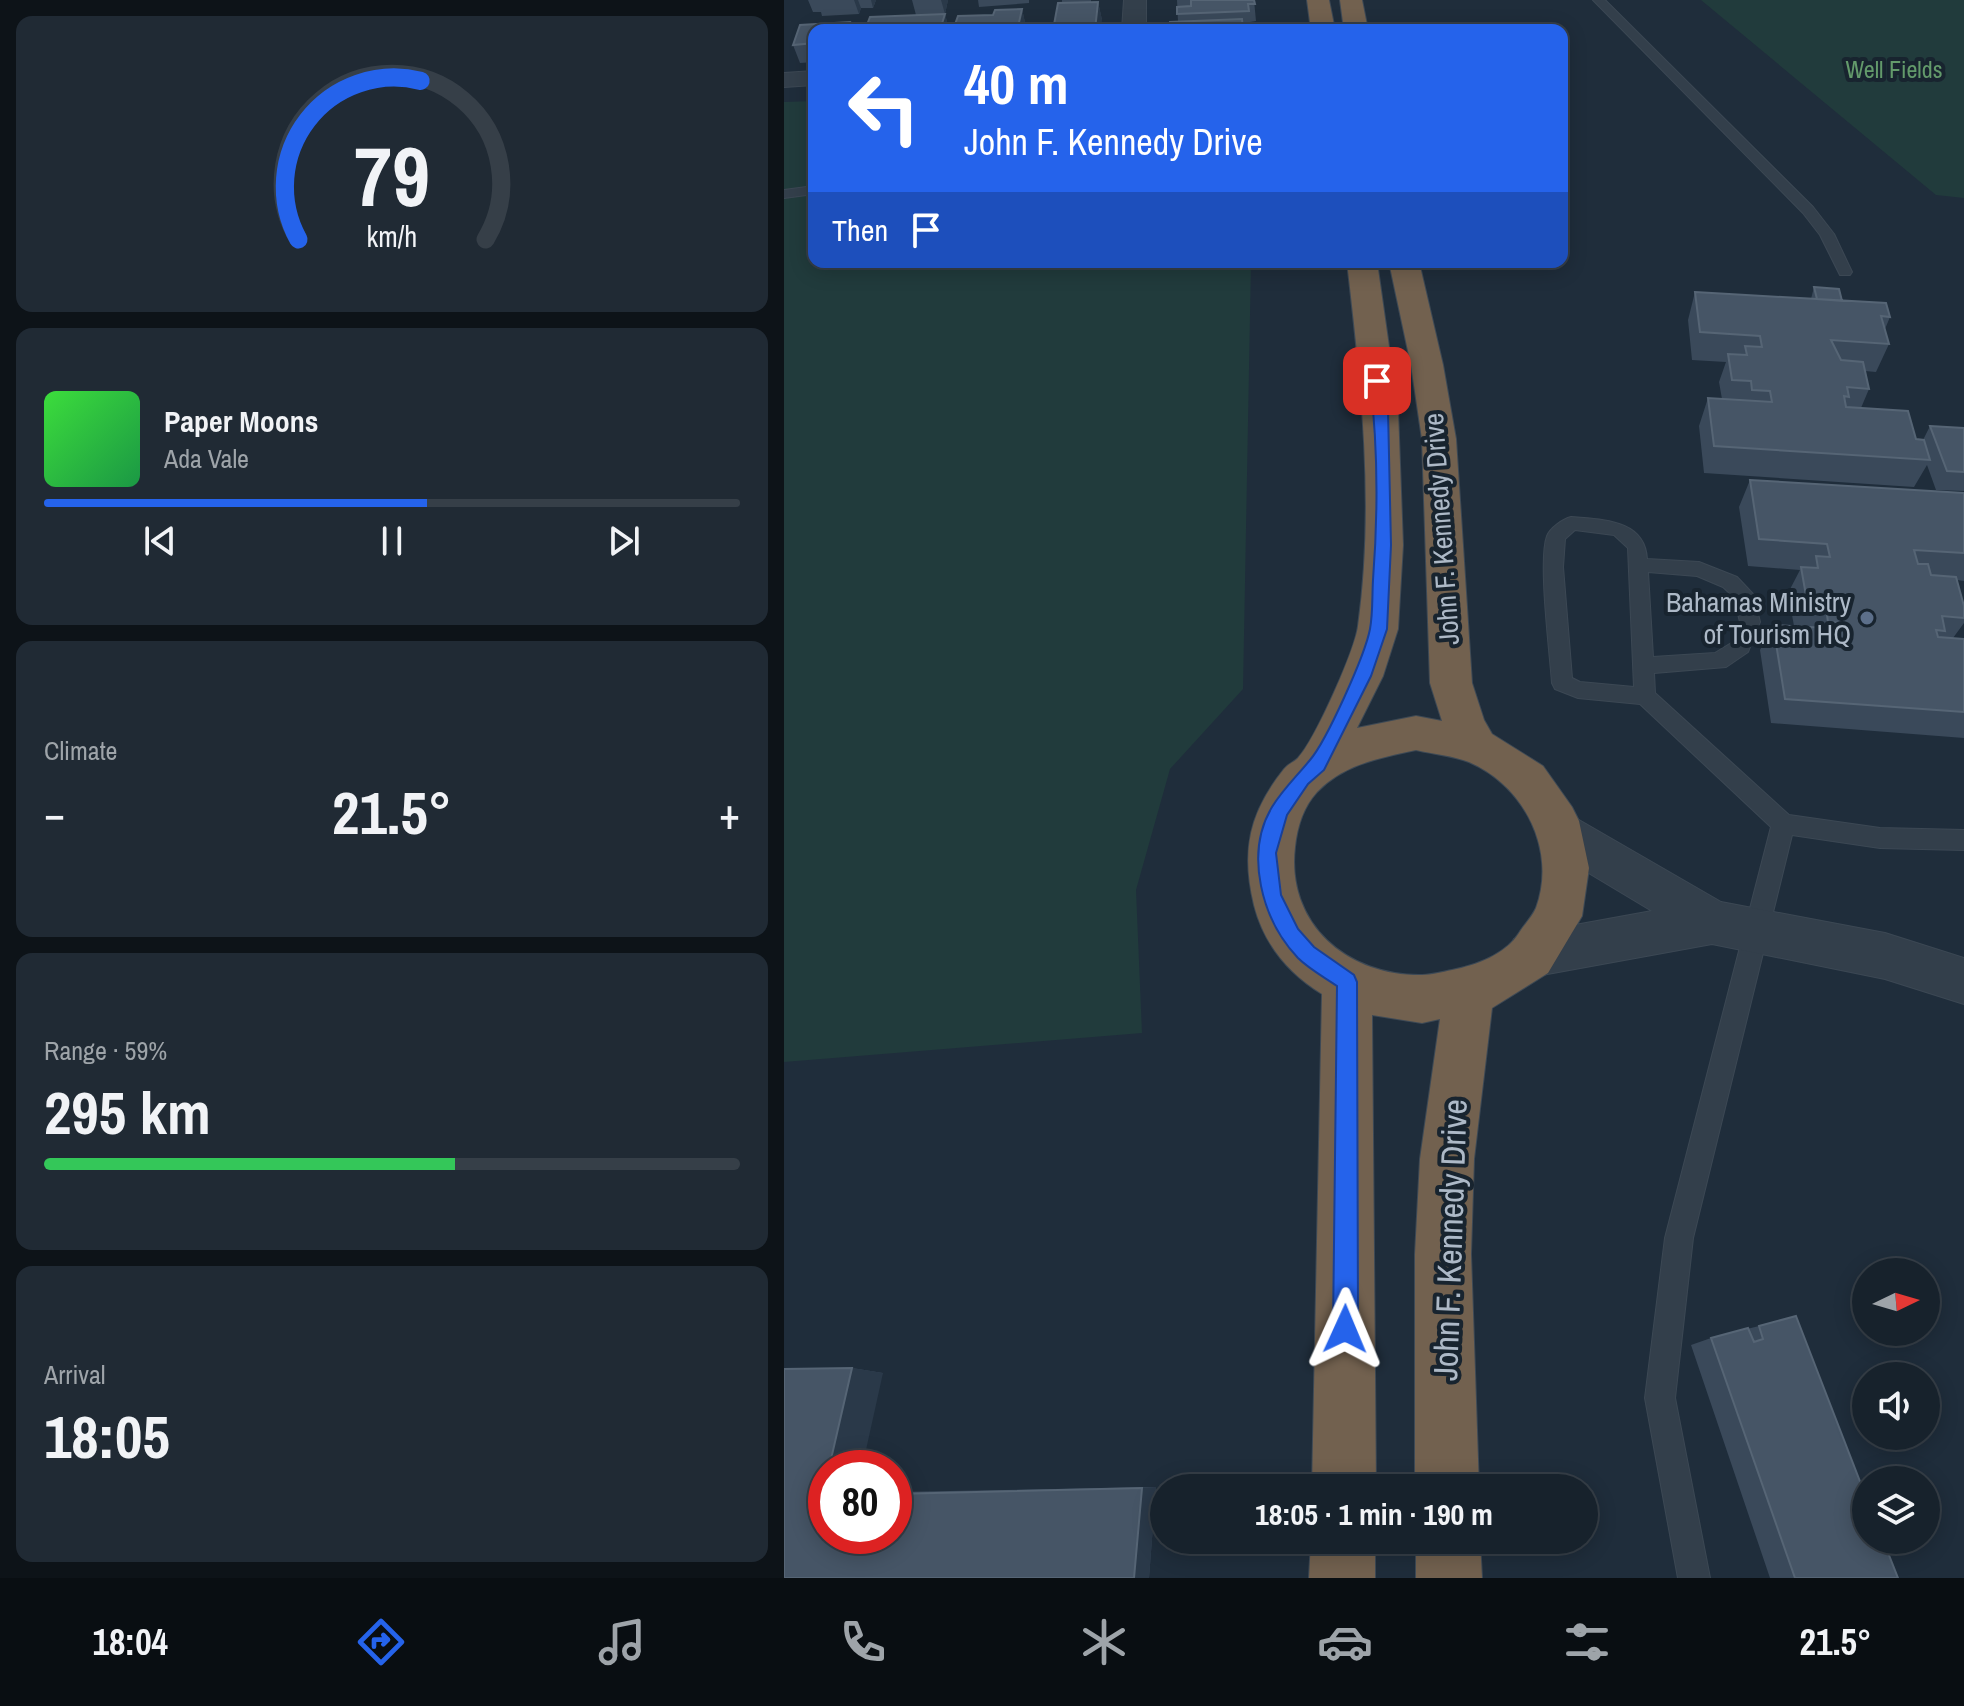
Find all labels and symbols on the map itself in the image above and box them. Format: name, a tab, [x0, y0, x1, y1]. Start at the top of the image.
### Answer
park label: Well Fields	[1846, 53, 1942, 85]
pin	[1343, 347, 1411, 415]
street label: John F. Kennedy Drive	[1414, 412, 1468, 646]
place label: Bahamas Ministry of Tourism HQ	[1666, 583, 1852, 653]
marker: Bahamas Ministry of Tourism HQ	[1858, 609, 1876, 627]
street label: John F. Kennedy Drive	[1422, 1098, 1478, 1382]
north arrow	[1852, 1258, 1940, 1346]
position arrow	[1303, 1287, 1387, 1371]
speed limit sign: 80	[808, 1450, 912, 1554]

